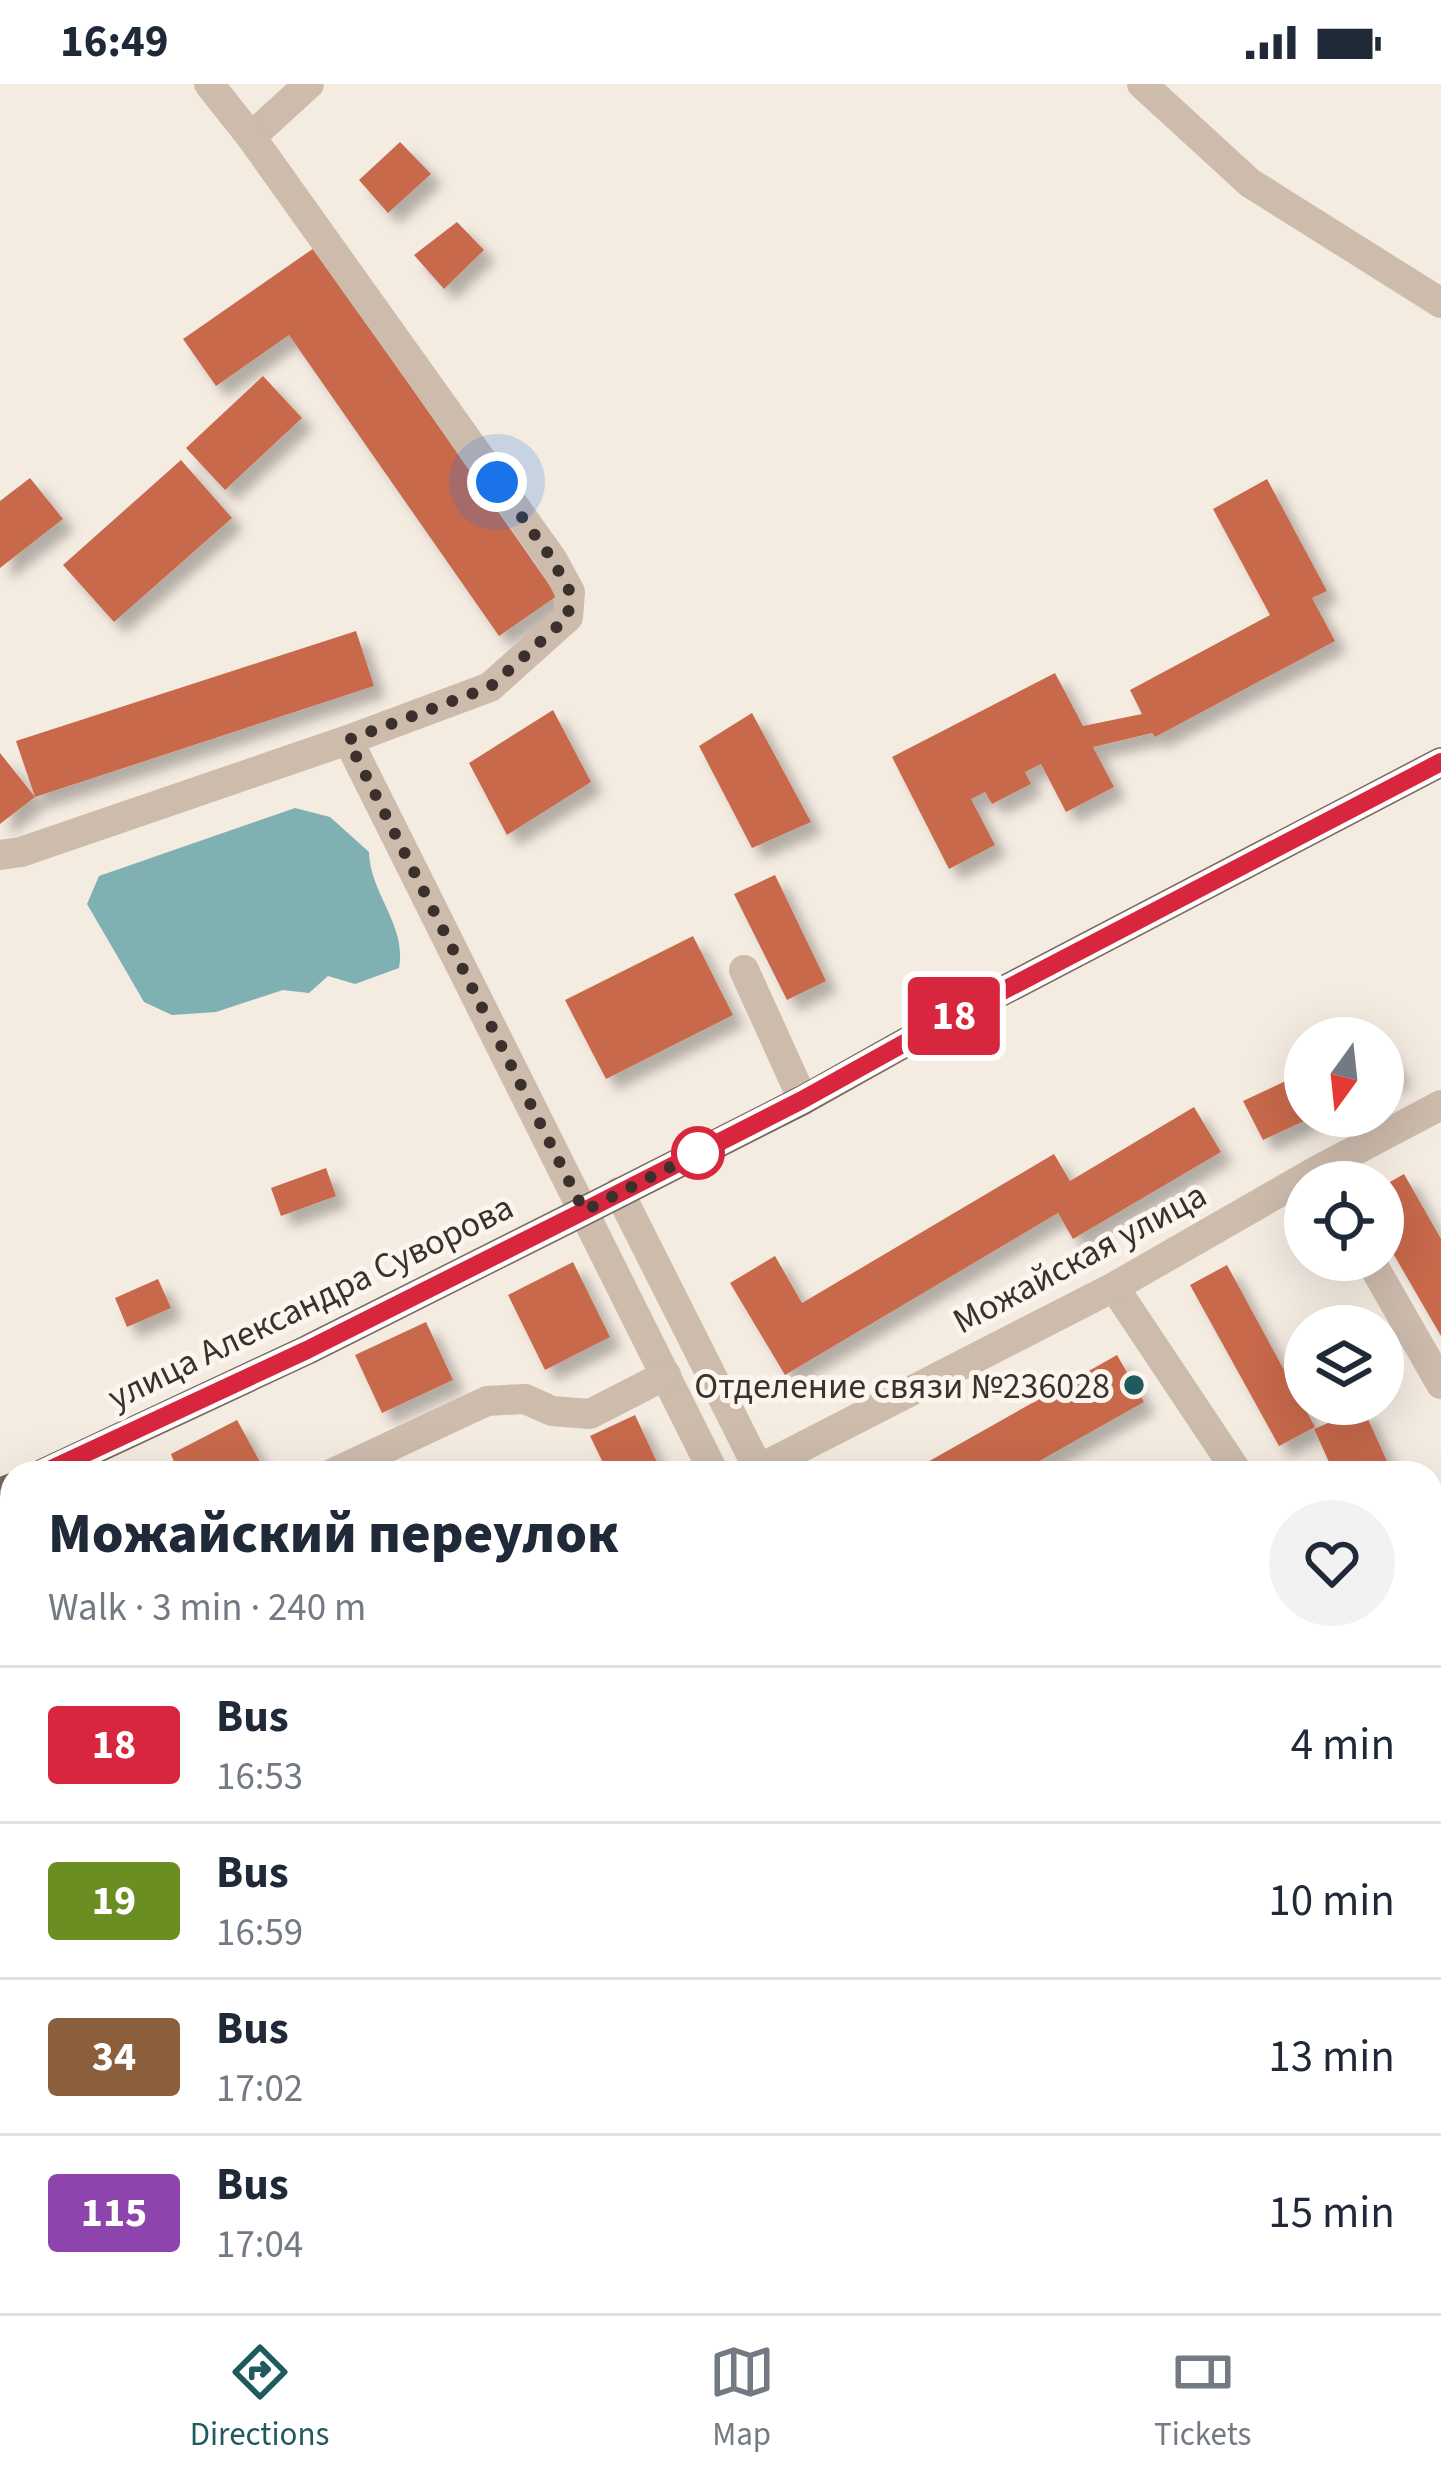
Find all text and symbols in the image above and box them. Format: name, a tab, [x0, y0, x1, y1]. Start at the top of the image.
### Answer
text: 16:49	[60, 10, 169, 74]
your location	[467, 452, 527, 512]
line badge: 18	[900, 977, 1008, 1055]
text: 18	[932, 986, 976, 1046]
north arrow	[1284, 1017, 1404, 1137]
map controls	[1284, 1017, 1404, 1425]
unlabelled marker	[673, 1128, 723, 1178]
button: locate	[1284, 1161, 1404, 1281]
street label: Можайская улица	[944, 1170, 1216, 1347]
street label: улица Александра Суворова	[99, 1182, 522, 1423]
button: layers	[1284, 1305, 1404, 1425]
place label: Отделение связи №236028	[694, 1361, 1110, 1412]
marker: Отделение связи №236028	[1121, 1372, 1147, 1398]
text: Можайский переулок	[48, 1494, 619, 1575]
button: heart	[1269, 1500, 1395, 1626]
text: Walk · 3 min · 240 m	[48, 1580, 366, 1636]
text: Bus	[216, 1685, 289, 1749]
text: 4 min	[1291, 1713, 1395, 1777]
text: 18	[92, 1715, 136, 1775]
text: 16:53	[216, 1749, 303, 1805]
text: Bus	[216, 1841, 289, 1905]
text: 10 min	[1268, 1869, 1395, 1933]
text: 19	[92, 1871, 136, 1931]
text: 16:59	[216, 1905, 303, 1961]
text: Bus	[216, 1997, 289, 2061]
text: 13 min	[1268, 2025, 1395, 2089]
text: 34	[92, 2027, 136, 2087]
text: 17:02	[216, 2061, 303, 2117]
text: Bus	[216, 2153, 289, 2217]
text: 15 min	[1268, 2181, 1395, 2245]
text: 115	[81, 2183, 147, 2243]
text: 17:04	[216, 2217, 303, 2273]
tab: Directions	[190, 2339, 329, 2458]
tab: Map	[709, 2339, 775, 2458]
tab: Tickets	[1154, 2339, 1251, 2458]

